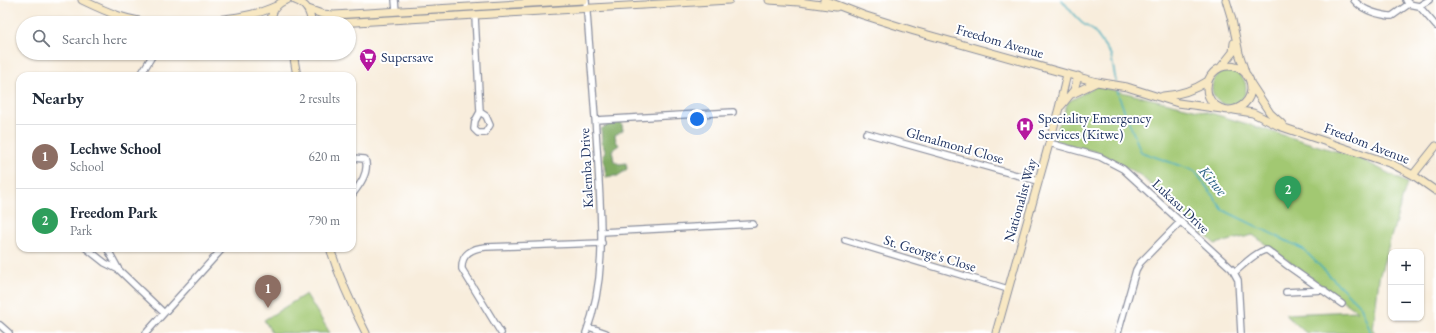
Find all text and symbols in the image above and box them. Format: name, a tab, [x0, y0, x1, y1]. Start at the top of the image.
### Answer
search box	[16, 16, 356, 60]
street label: Freedom Avenue	[954, 20, 1046, 62]
icon: search	[30, 27, 52, 49]
text: Search here	[62, 29, 127, 48]
supermarket icon: Supersave	[358, 47, 378, 72]
place label: Supersave	[381, 48, 434, 66]
text: Nearby	[32, 87, 84, 109]
text: 2 results	[299, 90, 340, 107]
your location	[687, 109, 707, 129]
place label: Speciality Emergency Services (Kitwe)	[1038, 109, 1152, 143]
hospital icon: Speciality Emergency Services (Kitwe)	[1015, 116, 1035, 141]
street label: Freedom Avenue	[1322, 118, 1413, 168]
street label: Glenalmond Close	[904, 122, 1006, 168]
street label: Kalemba Drive	[575, 127, 597, 208]
text: Lechwe School	[70, 139, 161, 158]
text: 1	[42, 148, 48, 165]
text: 620 m	[309, 148, 340, 165]
street label: Nationalist Way	[1000, 155, 1041, 244]
text: School	[70, 158, 104, 175]
water label: Kitwe	[1195, 161, 1232, 200]
street label: Lukasu Drive	[1148, 175, 1214, 238]
pin: 2	[1275, 176, 1301, 209]
text: Freedom Park	[70, 203, 157, 222]
text: 2	[42, 212, 48, 229]
text: 790 m	[309, 212, 340, 229]
text: Park	[70, 222, 92, 239]
street label: St. George's Close	[881, 230, 979, 276]
map controls	[1388, 249, 1424, 321]
button: +	[1388, 249, 1424, 285]
pin: 1	[255, 275, 281, 308]
button: −	[1388, 285, 1424, 321]

